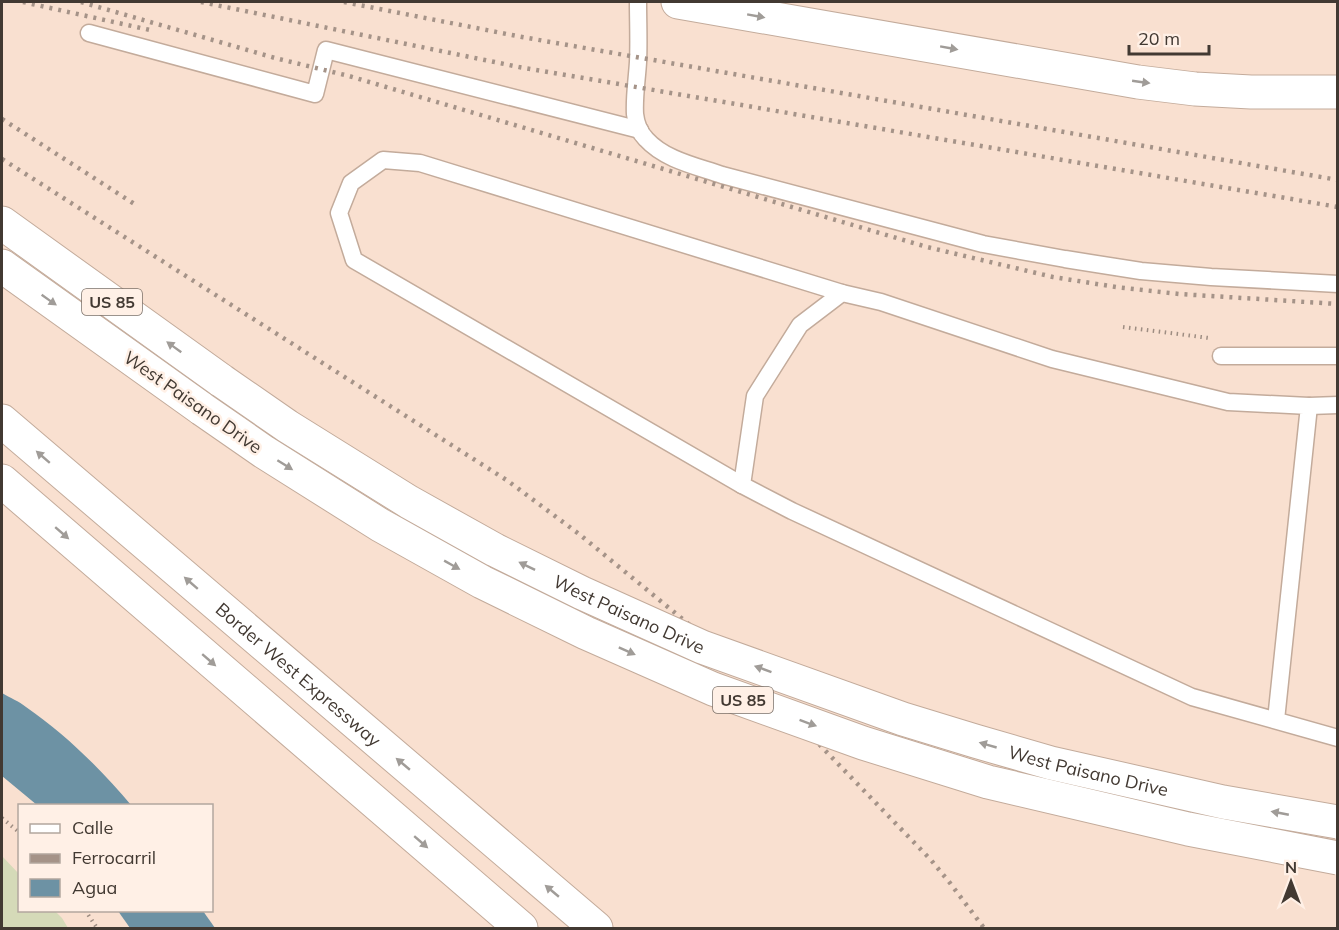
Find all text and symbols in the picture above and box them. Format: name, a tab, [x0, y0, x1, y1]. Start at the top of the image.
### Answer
one-way arrow	[747, 12, 766, 21]
scale bar	[1129, 18, 1208, 56]
text: 20 m	[1138, 27, 1180, 50]
one-way arrow	[939, 44, 958, 53]
one-way arrow	[1131, 78, 1150, 87]
road number: US 85	[82, 289, 142, 315]
one-way arrow	[41, 294, 57, 306]
one-way arrow	[167, 341, 183, 353]
street label: West Paisano Drive	[119, 346, 267, 458]
one-way arrow	[35, 450, 51, 463]
one-way arrow	[277, 460, 293, 471]
one-way arrow	[54, 526, 69, 539]
one-way arrow	[444, 560, 461, 570]
one-way arrow	[518, 562, 535, 571]
street label: West Paisano Drive	[550, 569, 709, 658]
one-way arrow	[184, 577, 199, 590]
street label: Border West Expressway	[211, 597, 386, 751]
one-way arrow	[619, 646, 637, 656]
one-way arrow	[201, 653, 216, 666]
one-way arrow	[754, 663, 772, 673]
road number: US 85	[713, 687, 773, 713]
one-way arrow	[799, 719, 817, 729]
one-way arrow	[979, 740, 997, 749]
street label: West Paisano Drive	[1006, 740, 1171, 801]
one-way arrow	[396, 758, 411, 771]
legend	[18, 804, 213, 912]
one-way arrow	[1270, 808, 1289, 817]
text: Calle	[72, 816, 113, 839]
one-way arrow	[413, 835, 428, 848]
text: Ferrocarril	[72, 846, 156, 869]
north arrow	[1261, 852, 1321, 912]
text: N	[1285, 857, 1297, 877]
text: Agua	[72, 876, 117, 899]
one-way arrow	[544, 884, 560, 897]

